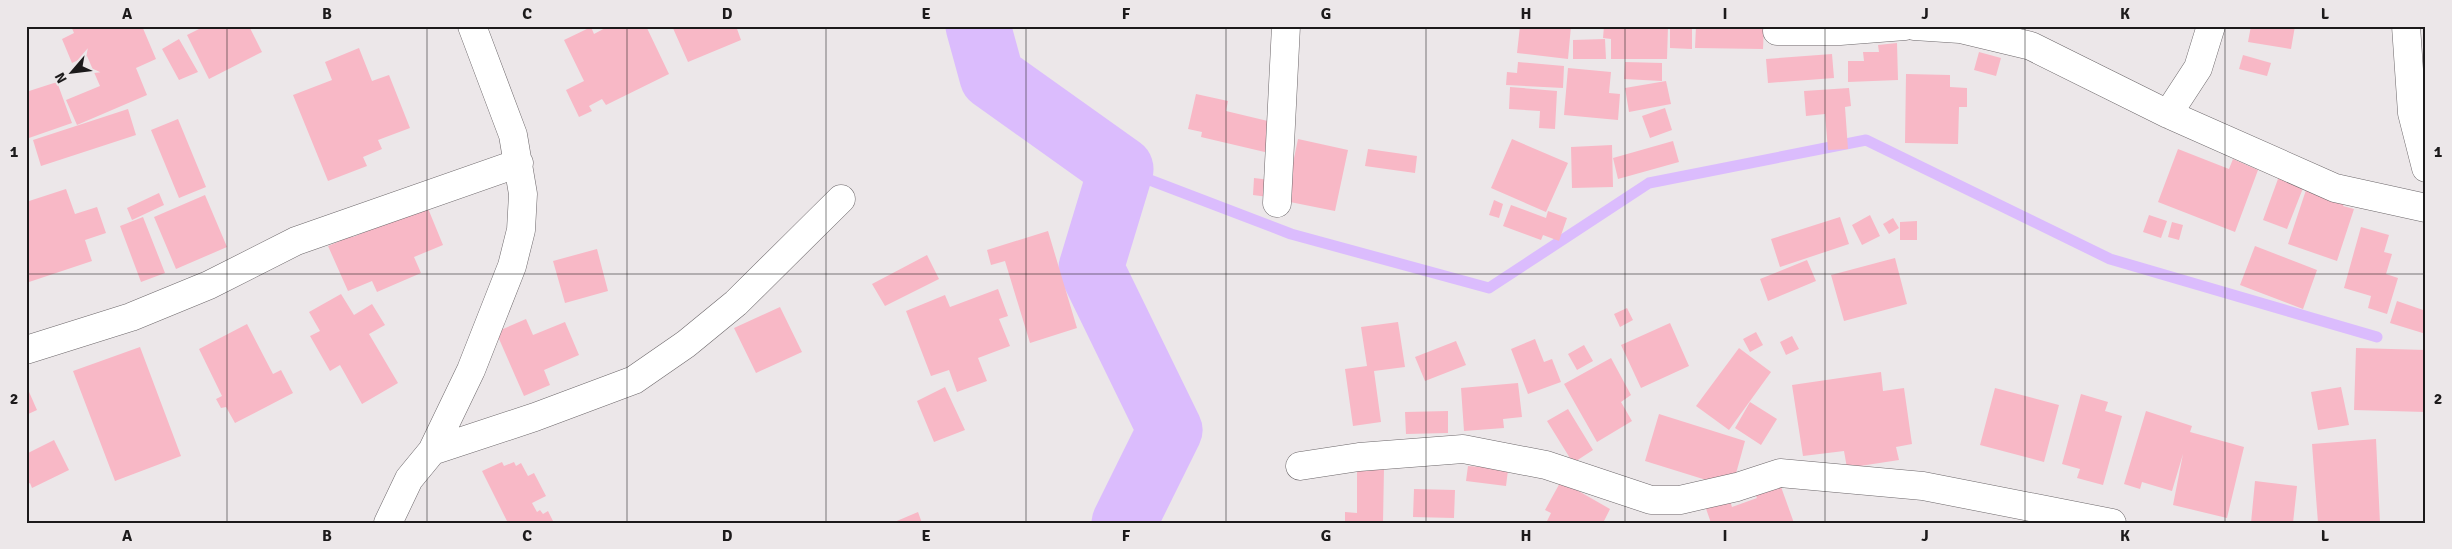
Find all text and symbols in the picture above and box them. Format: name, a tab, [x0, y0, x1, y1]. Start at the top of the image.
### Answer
text: A	[122, 4, 133, 24]
text: B	[322, 4, 332, 24]
text: C	[522, 4, 532, 24]
text: D	[722, 4, 733, 24]
text: E	[921, 4, 931, 24]
text: F	[1122, 4, 1131, 24]
text: G	[1321, 4, 1331, 24]
text: H	[1521, 4, 1531, 24]
text: I	[1722, 4, 1728, 24]
text: J	[1921, 4, 1929, 24]
text: K	[2120, 4, 2130, 24]
text: L	[2321, 4, 2330, 24]
north arrow	[48, 48, 98, 98]
text: N	[51, 70, 71, 86]
text: 1	[10, 142, 19, 162]
text: 1	[2434, 142, 2443, 162]
text: 2	[10, 389, 18, 409]
text: 2	[2434, 389, 2442, 409]
text: A	[122, 526, 133, 546]
text: B	[322, 526, 332, 546]
text: C	[522, 526, 532, 546]
text: D	[722, 526, 733, 546]
text: E	[921, 526, 931, 546]
text: F	[1122, 526, 1131, 546]
text: G	[1321, 526, 1331, 546]
text: H	[1521, 526, 1531, 546]
text: I	[1722, 526, 1728, 546]
text: J	[1921, 526, 1929, 546]
text: K	[2120, 526, 2130, 546]
text: L	[2321, 526, 2330, 546]

